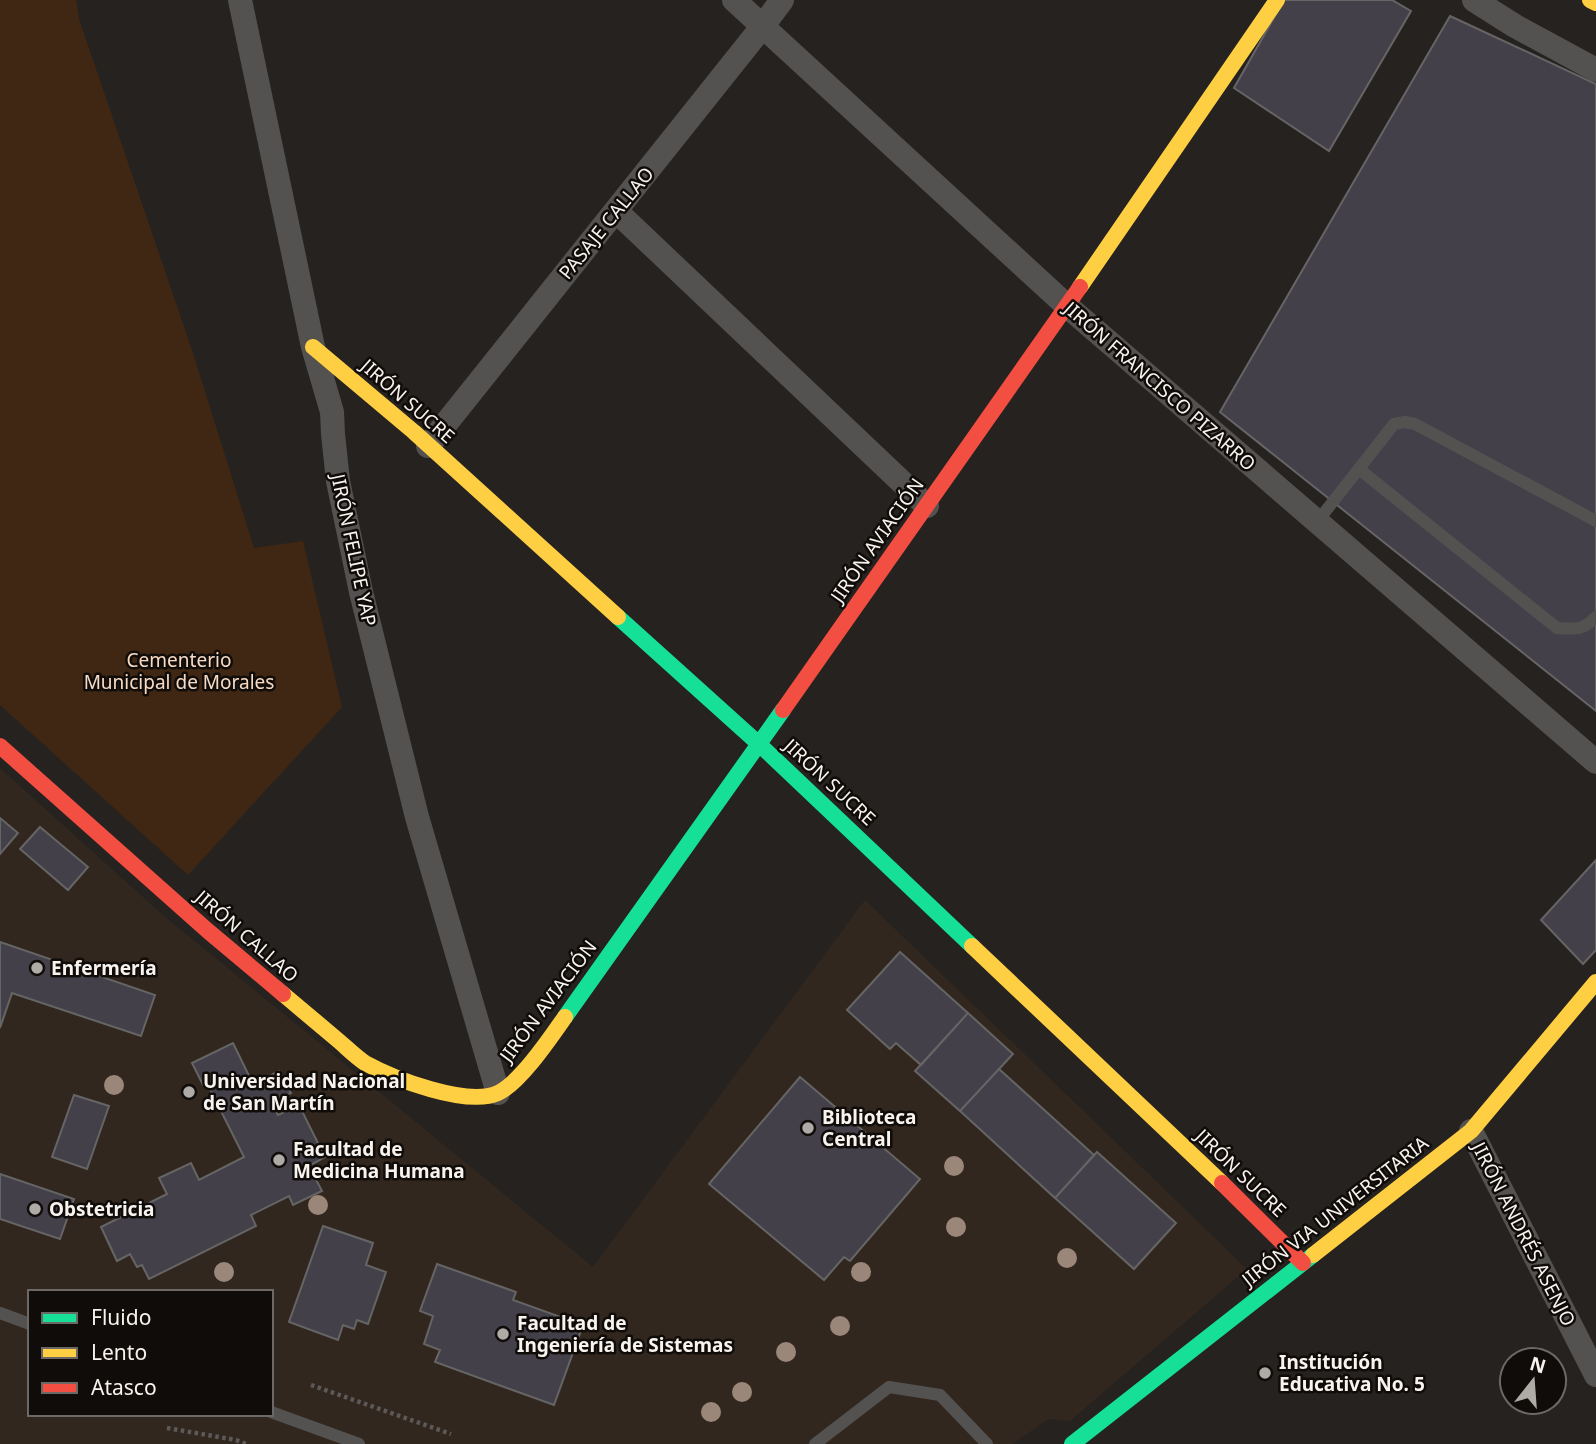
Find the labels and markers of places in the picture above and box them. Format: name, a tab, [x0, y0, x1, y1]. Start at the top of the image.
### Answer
place label: Enfermería	[51, 955, 157, 981]
marker: Enfermería	[29, 960, 45, 976]
place label: Universidad Nacional de San Martín	[203, 1068, 405, 1116]
marker: Universidad Nacional de San Martín	[181, 1084, 197, 1100]
place label: Biblioteca Central	[822, 1104, 916, 1152]
marker: Biblioteca Central	[800, 1120, 816, 1136]
place label: Facultad de Medicina Humana	[293, 1136, 465, 1184]
marker: Facultad de Medicina Humana	[271, 1152, 287, 1168]
place label: Obstetricia	[49, 1196, 154, 1222]
marker: Obstetricia	[27, 1201, 43, 1217]
place label: Facultad de Ingeniería de Sistemas	[517, 1310, 733, 1358]
marker: Facultad de Ingeniería de Sistemas	[495, 1326, 511, 1342]
place label: Institución Educativa No. 5	[1279, 1349, 1425, 1397]
marker: Institución Educativa No. 5	[1257, 1365, 1273, 1381]

